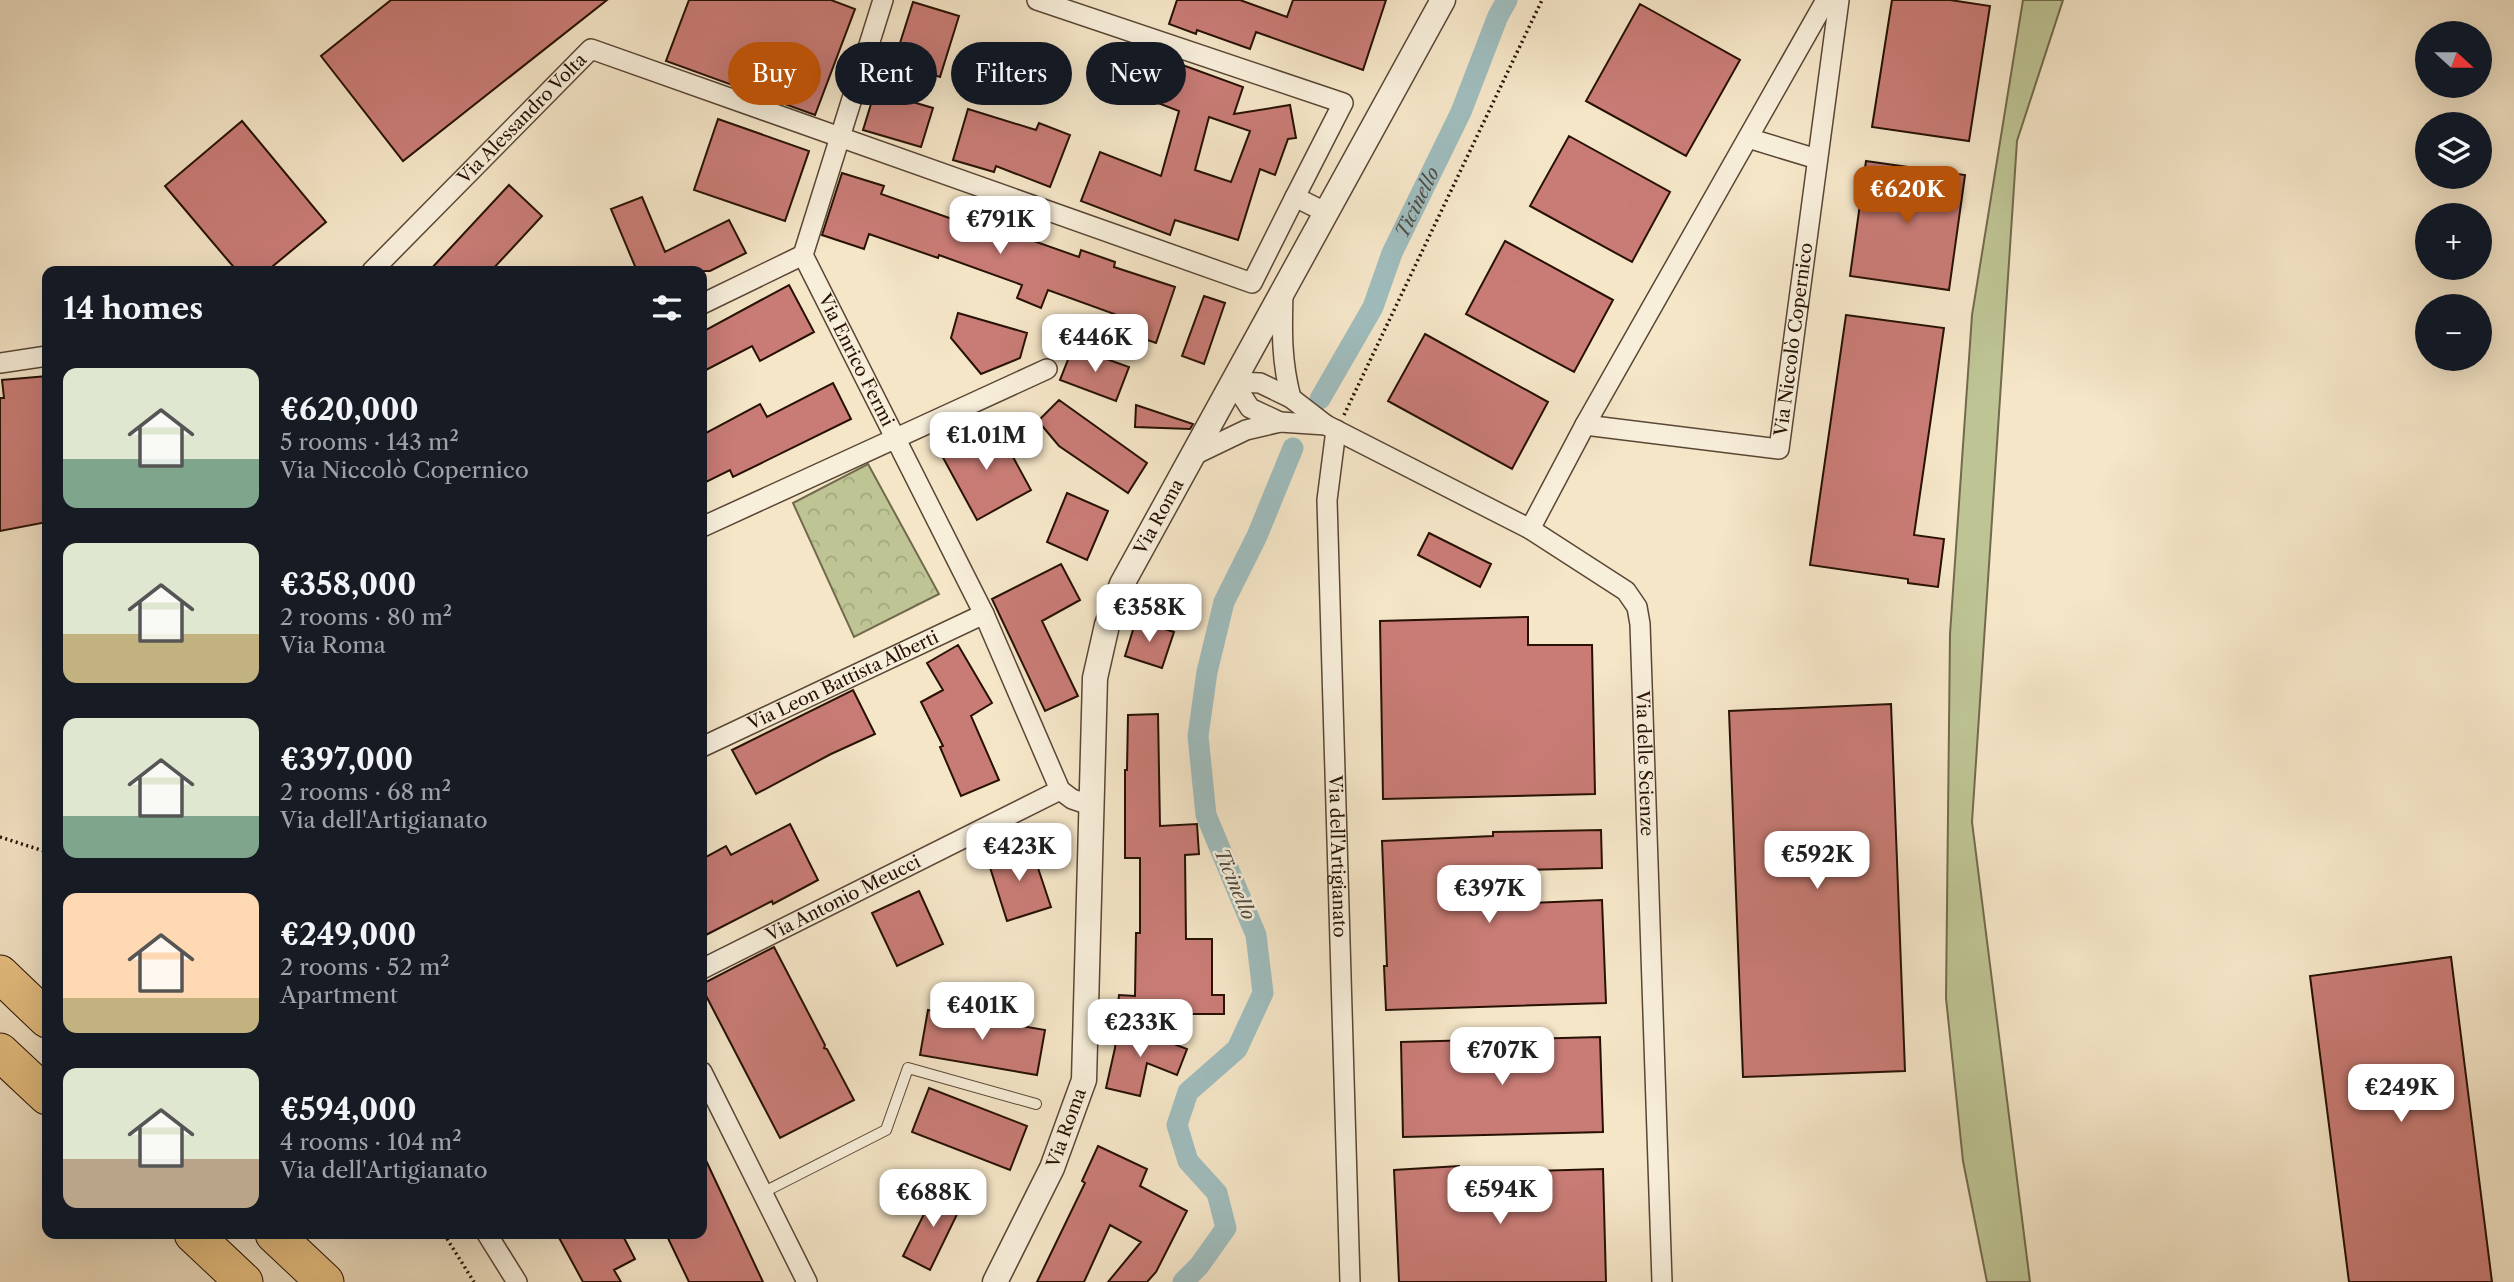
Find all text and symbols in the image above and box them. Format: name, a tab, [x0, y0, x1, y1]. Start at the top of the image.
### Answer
north arrow	[2415, 21, 2492, 98]
map controls	[2415, 21, 2492, 371]
chip: Buy	[728, 42, 821, 105]
chip: Rent	[835, 42, 937, 105]
chip: Filters	[951, 42, 1072, 105]
chip: New	[1086, 42, 1186, 105]
street label: Via Alessandro Volta	[453, 49, 592, 189]
button: layers	[2415, 112, 2492, 189]
water label: Ticinello	[1390, 163, 1444, 241]
pin: €620K	[1858, 166, 1956, 226]
text: €620K	[1870, 175, 1944, 203]
pin: €791K	[951, 196, 1049, 256]
button: +	[2415, 203, 2492, 280]
text: €791K	[965, 205, 1035, 233]
street label: Via Niccolò Copernico	[1770, 241, 1817, 439]
icon: filters	[648, 289, 686, 327]
street label: Via Enrico Fermi	[813, 289, 899, 431]
text: 14 homes	[63, 290, 203, 327]
button: −	[2415, 294, 2492, 371]
pin: €446K	[1046, 314, 1144, 374]
text: €446K	[1058, 323, 1132, 351]
text: €620,000	[280, 391, 419, 428]
icon: home	[119, 396, 203, 480]
pin: €1.01M	[929, 412, 1043, 472]
text: €1.01M	[946, 421, 1026, 449]
text: 5 rooms · 143 m²	[280, 428, 459, 456]
text: Via Niccolò Copernico	[280, 456, 529, 484]
street label: Via Roma	[1129, 475, 1189, 559]
text: €358,000	[280, 566, 416, 603]
icon: home	[119, 571, 203, 655]
pin: €358K	[1100, 584, 1198, 644]
text: €358K	[1113, 593, 1185, 621]
text: 2 rooms · 80 m²	[280, 603, 452, 631]
street label: Via Leon Battista Alberti	[743, 626, 943, 735]
text: Via Roma	[280, 631, 386, 659]
street label: Via delle Scienze	[1631, 689, 1658, 837]
text: €397,000	[280, 741, 413, 778]
icon: home	[119, 746, 203, 830]
street label: Via dell'Artigianato	[1324, 774, 1351, 938]
text: 2 rooms · 68 m²	[280, 778, 451, 806]
text: Via dell'Artigianato	[280, 806, 488, 834]
pin: €423K	[970, 824, 1068, 883]
text: €423K	[982, 832, 1056, 860]
pin: €592K	[1768, 832, 1866, 891]
text: €592K	[1781, 840, 1854, 868]
water label: Ticinello	[1210, 845, 1260, 923]
street label: Via Antonio Meucci	[762, 850, 925, 947]
pin: €397K	[1440, 866, 1538, 925]
text: €397K	[1453, 874, 1525, 902]
text: €249,000	[280, 916, 416, 953]
icon: home	[119, 921, 203, 1005]
text: 2 rooms · 52 m²	[280, 953, 450, 981]
text: Apartment	[280, 981, 398, 1009]
pin: €401K	[933, 982, 1031, 1042]
text: €401K	[946, 991, 1018, 1019]
pin: €233K	[1091, 1000, 1189, 1059]
text: €233K	[1104, 1008, 1176, 1036]
pin: €707K	[1453, 1028, 1551, 1087]
text: €707K	[1466, 1036, 1538, 1064]
pin: €249K	[2352, 1064, 2450, 1124]
text: €249K	[2364, 1073, 2438, 1101]
street label: Via Roma	[1042, 1085, 1091, 1172]
text: €594,000	[280, 1091, 417, 1128]
icon: home	[119, 1096, 203, 1180]
text: 4 rooms · 104 m²	[280, 1128, 462, 1156]
text: Via dell'Artigianato	[280, 1156, 488, 1184]
pin: €594K	[1451, 1166, 1549, 1226]
pin: €688K	[884, 1170, 982, 1229]
text: €594K	[1463, 1175, 1537, 1203]
text: €688K	[895, 1178, 971, 1206]

